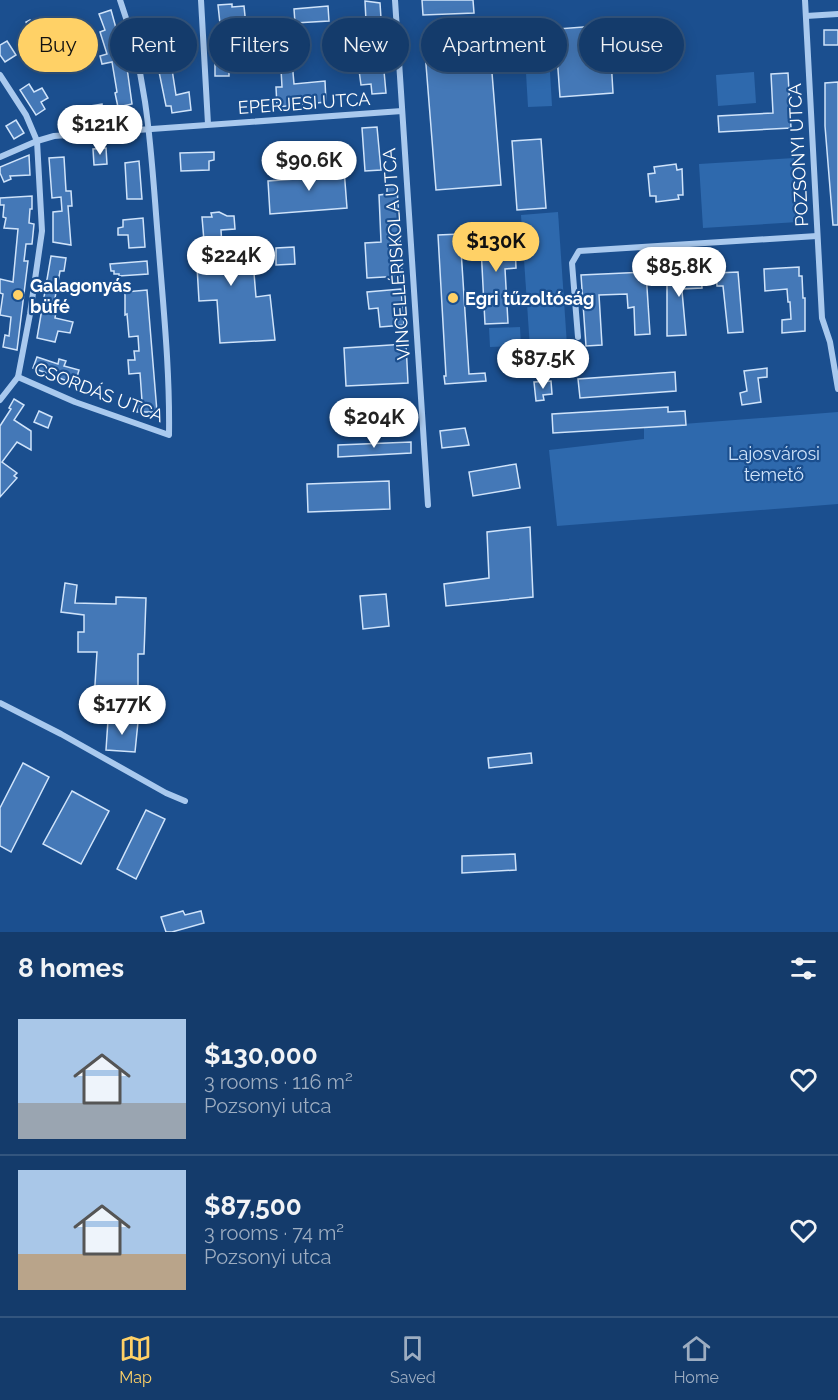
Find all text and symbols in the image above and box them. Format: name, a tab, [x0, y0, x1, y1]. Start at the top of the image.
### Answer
chip: Buy	[18, 18, 98, 72]
chip: Rent	[110, 18, 197, 72]
chip: Filters	[209, 18, 310, 72]
chip: New	[322, 18, 409, 72]
chip: Apartment	[421, 18, 567, 72]
chip: House	[579, 18, 684, 72]
street label: POZSONYI UTCA	[784, 83, 812, 227]
street label: EPERJESI UTCA	[237, 88, 371, 118]
pin: $121K	[58, 105, 142, 156]
text: $121K	[71, 112, 129, 136]
pin: $90.6K	[260, 141, 358, 192]
street label: VINCELLÉRISKOLA UTCA	[377, 147, 414, 361]
text: $90.6K	[276, 148, 342, 172]
pin: $130K	[454, 222, 538, 273]
text: $130K	[466, 229, 526, 253]
pin: $224K	[189, 236, 273, 287]
text: $224K	[201, 243, 261, 267]
pin: $85.8K	[630, 247, 728, 298]
text: $85.8K	[646, 254, 712, 278]
place label: Galagonyás büfé	[30, 275, 131, 317]
marker: Galagonyás büfé	[11, 288, 25, 302]
place label: Egri tűzoltóság	[465, 288, 595, 309]
marker: Egri tűzoltóság	[446, 291, 460, 305]
pin: $87.5K	[494, 339, 592, 390]
text: $87.5K	[511, 346, 575, 370]
street label: CSORDÁS UTCA	[31, 357, 167, 426]
pin: $204K	[332, 398, 416, 449]
text: $204K	[343, 405, 405, 429]
park label: Lajosvárosi temető	[728, 443, 820, 485]
pin: $177K	[80, 685, 164, 736]
text: $177K	[93, 692, 151, 716]
icon: filters	[787, 952, 820, 985]
text: 8 homes	[18, 953, 124, 983]
text: $130,000	[204, 1040, 318, 1070]
icon: home	[66, 1043, 138, 1115]
icon: heart	[787, 1063, 820, 1096]
text: 3 rooms · 116 m²	[204, 1070, 353, 1094]
text: Pozsonyi utca	[204, 1094, 331, 1118]
text: $87,500	[204, 1191, 302, 1221]
icon: home	[66, 1194, 138, 1266]
icon: heart	[787, 1214, 820, 1247]
text: 3 rooms · 74 m²	[204, 1221, 344, 1245]
text: Pozsonyi utca	[204, 1245, 331, 1269]
tab: Map	[119, 1332, 152, 1387]
tab: Saved	[390, 1332, 436, 1387]
tab: Home	[674, 1332, 719, 1387]

